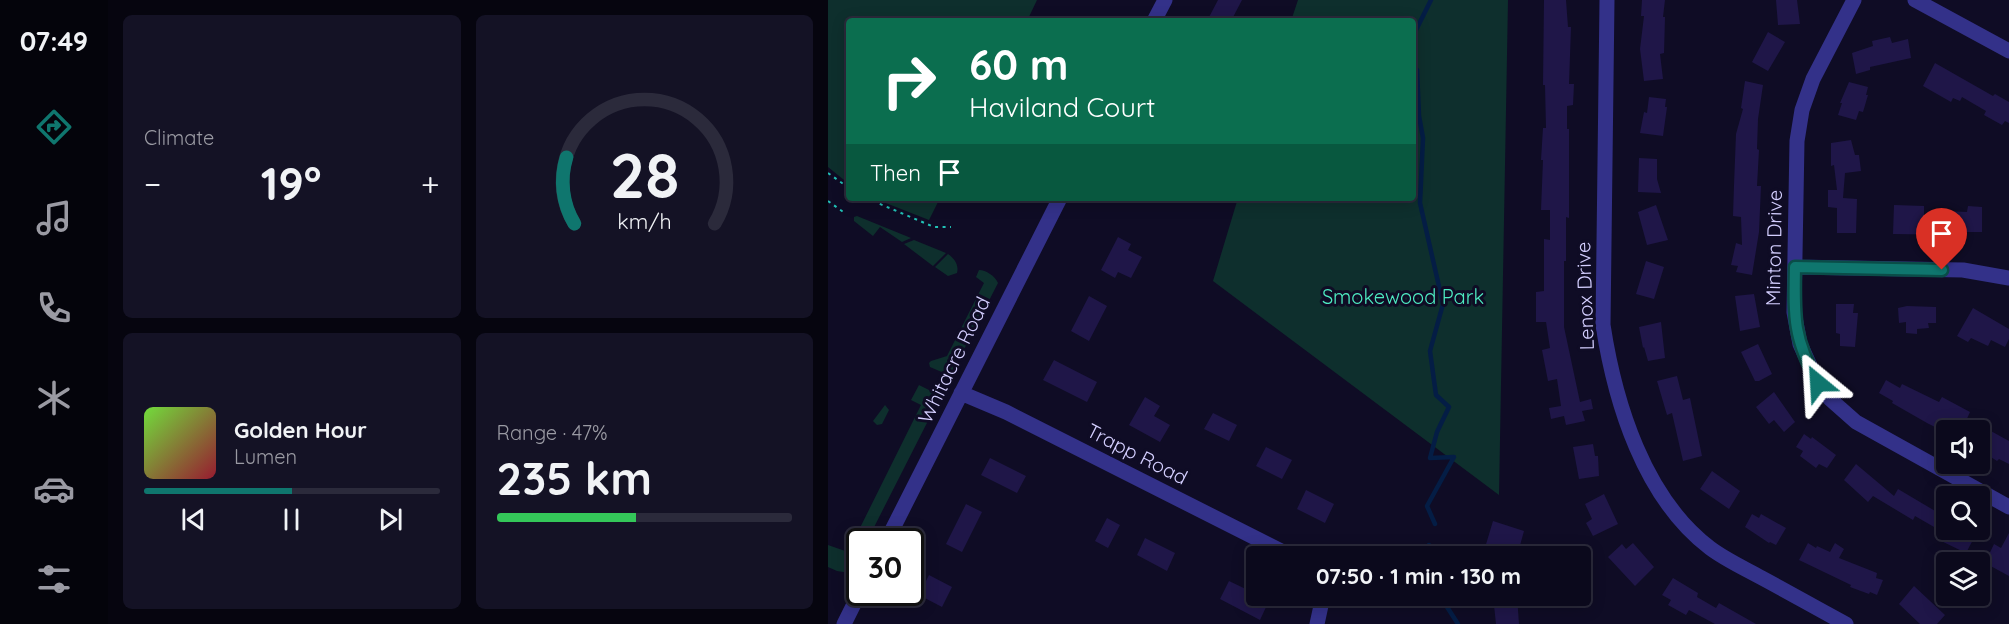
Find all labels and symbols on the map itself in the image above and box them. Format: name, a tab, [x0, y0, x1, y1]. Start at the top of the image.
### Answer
street label: Minton Drive	[1760, 190, 1787, 306]
pin	[1916, 208, 1967, 270]
street label: Lenox Drive	[1570, 241, 1599, 351]
park label: Smokewood Park	[1322, 284, 1484, 309]
street label: Whitacre Road	[912, 292, 995, 427]
position arrow	[1786, 351, 1850, 415]
street label: Trapp Road	[1083, 417, 1192, 490]
speed limit sign: 30	[846, 528, 924, 606]

